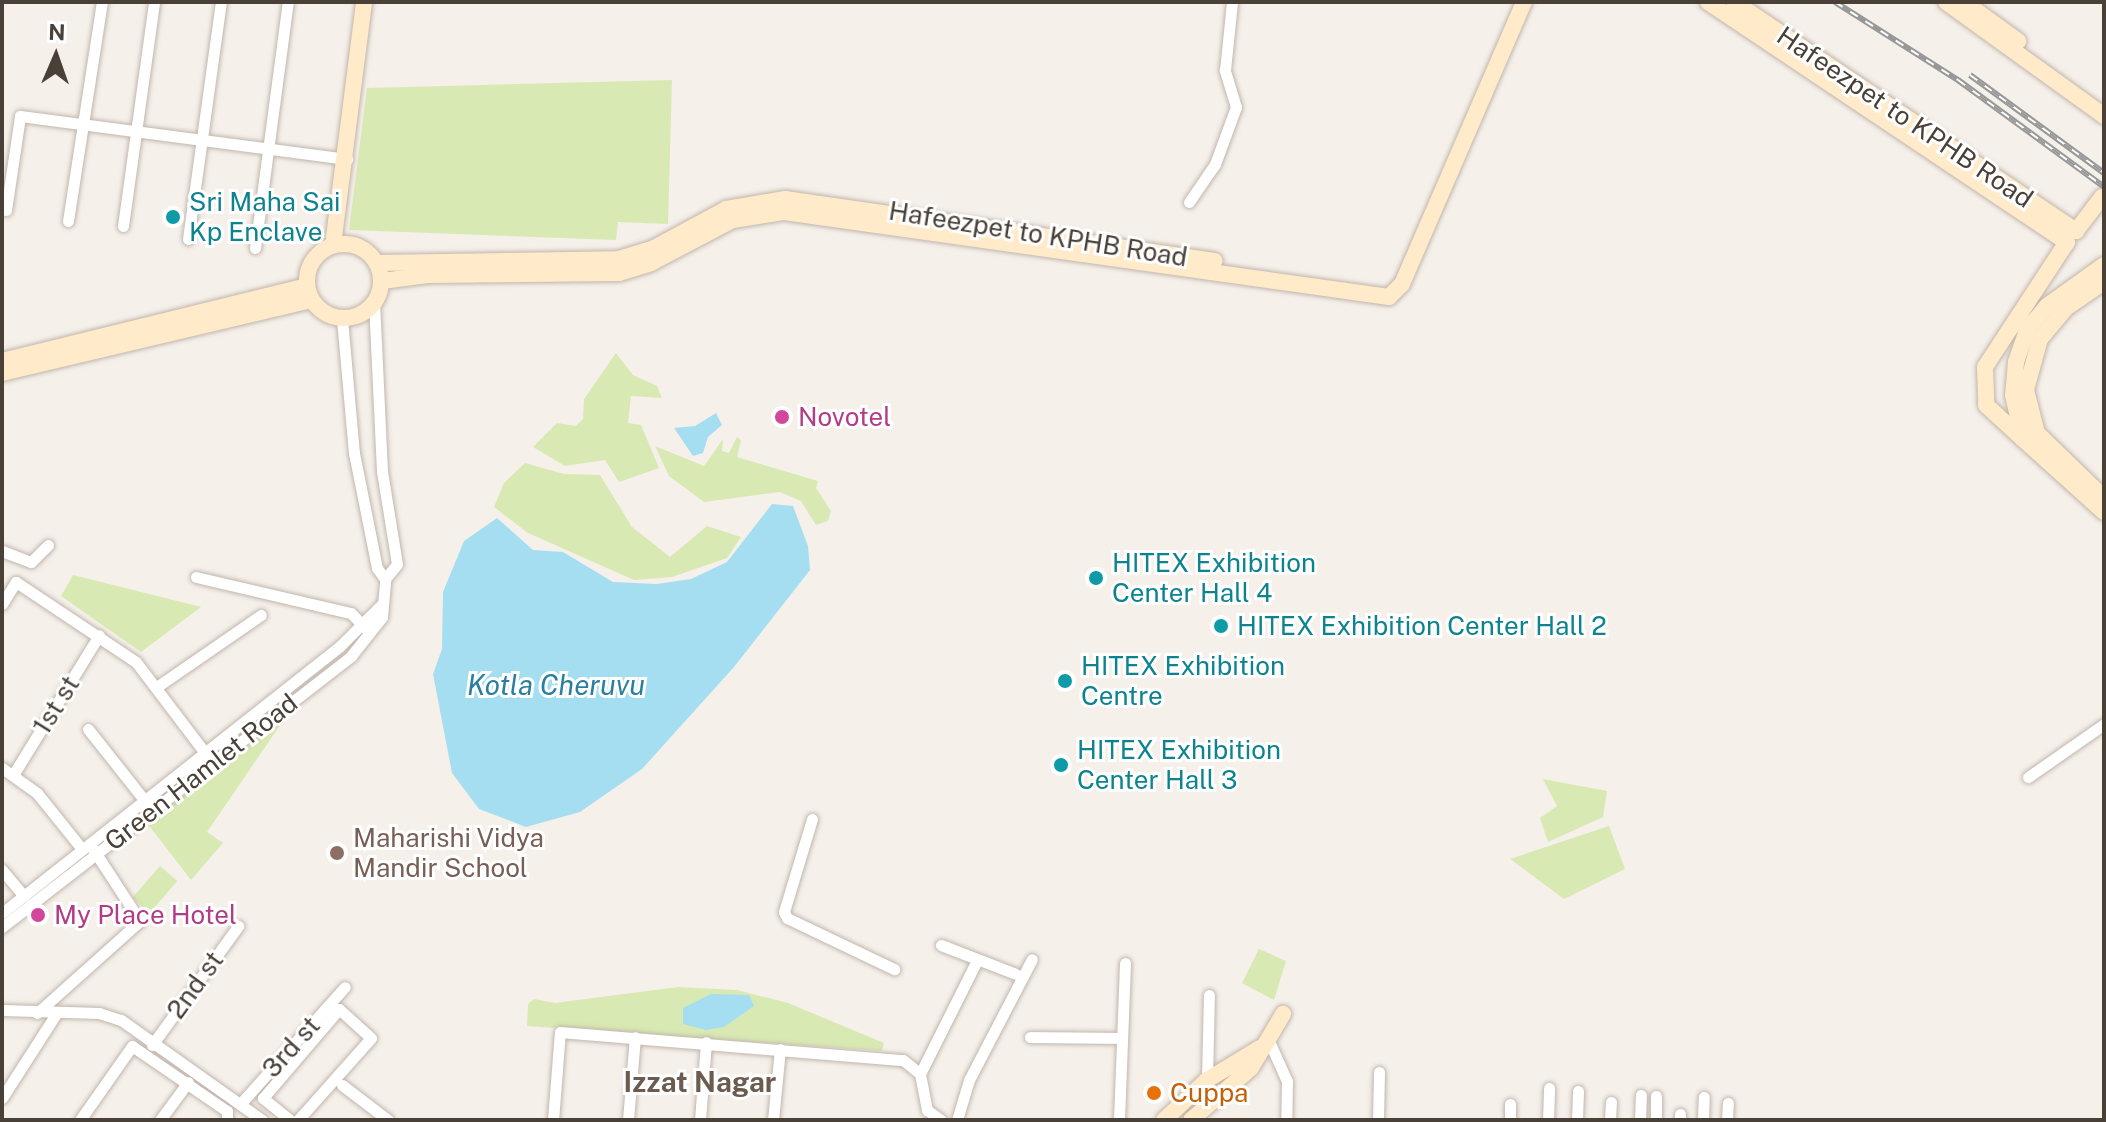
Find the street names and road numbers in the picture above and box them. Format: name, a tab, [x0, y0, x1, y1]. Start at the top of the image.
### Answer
street label: Hafeezpet to KPHB Road	[1771, 20, 2039, 214]
street label: Hafeezpet to KPHB Road	[886, 195, 1190, 273]
street label: 1st st	[26, 670, 86, 740]
street label: Green Hamlet Road	[98, 687, 304, 857]
street label: 2nd st	[160, 945, 230, 1025]
street label: 3rd st	[256, 1010, 326, 1084]

